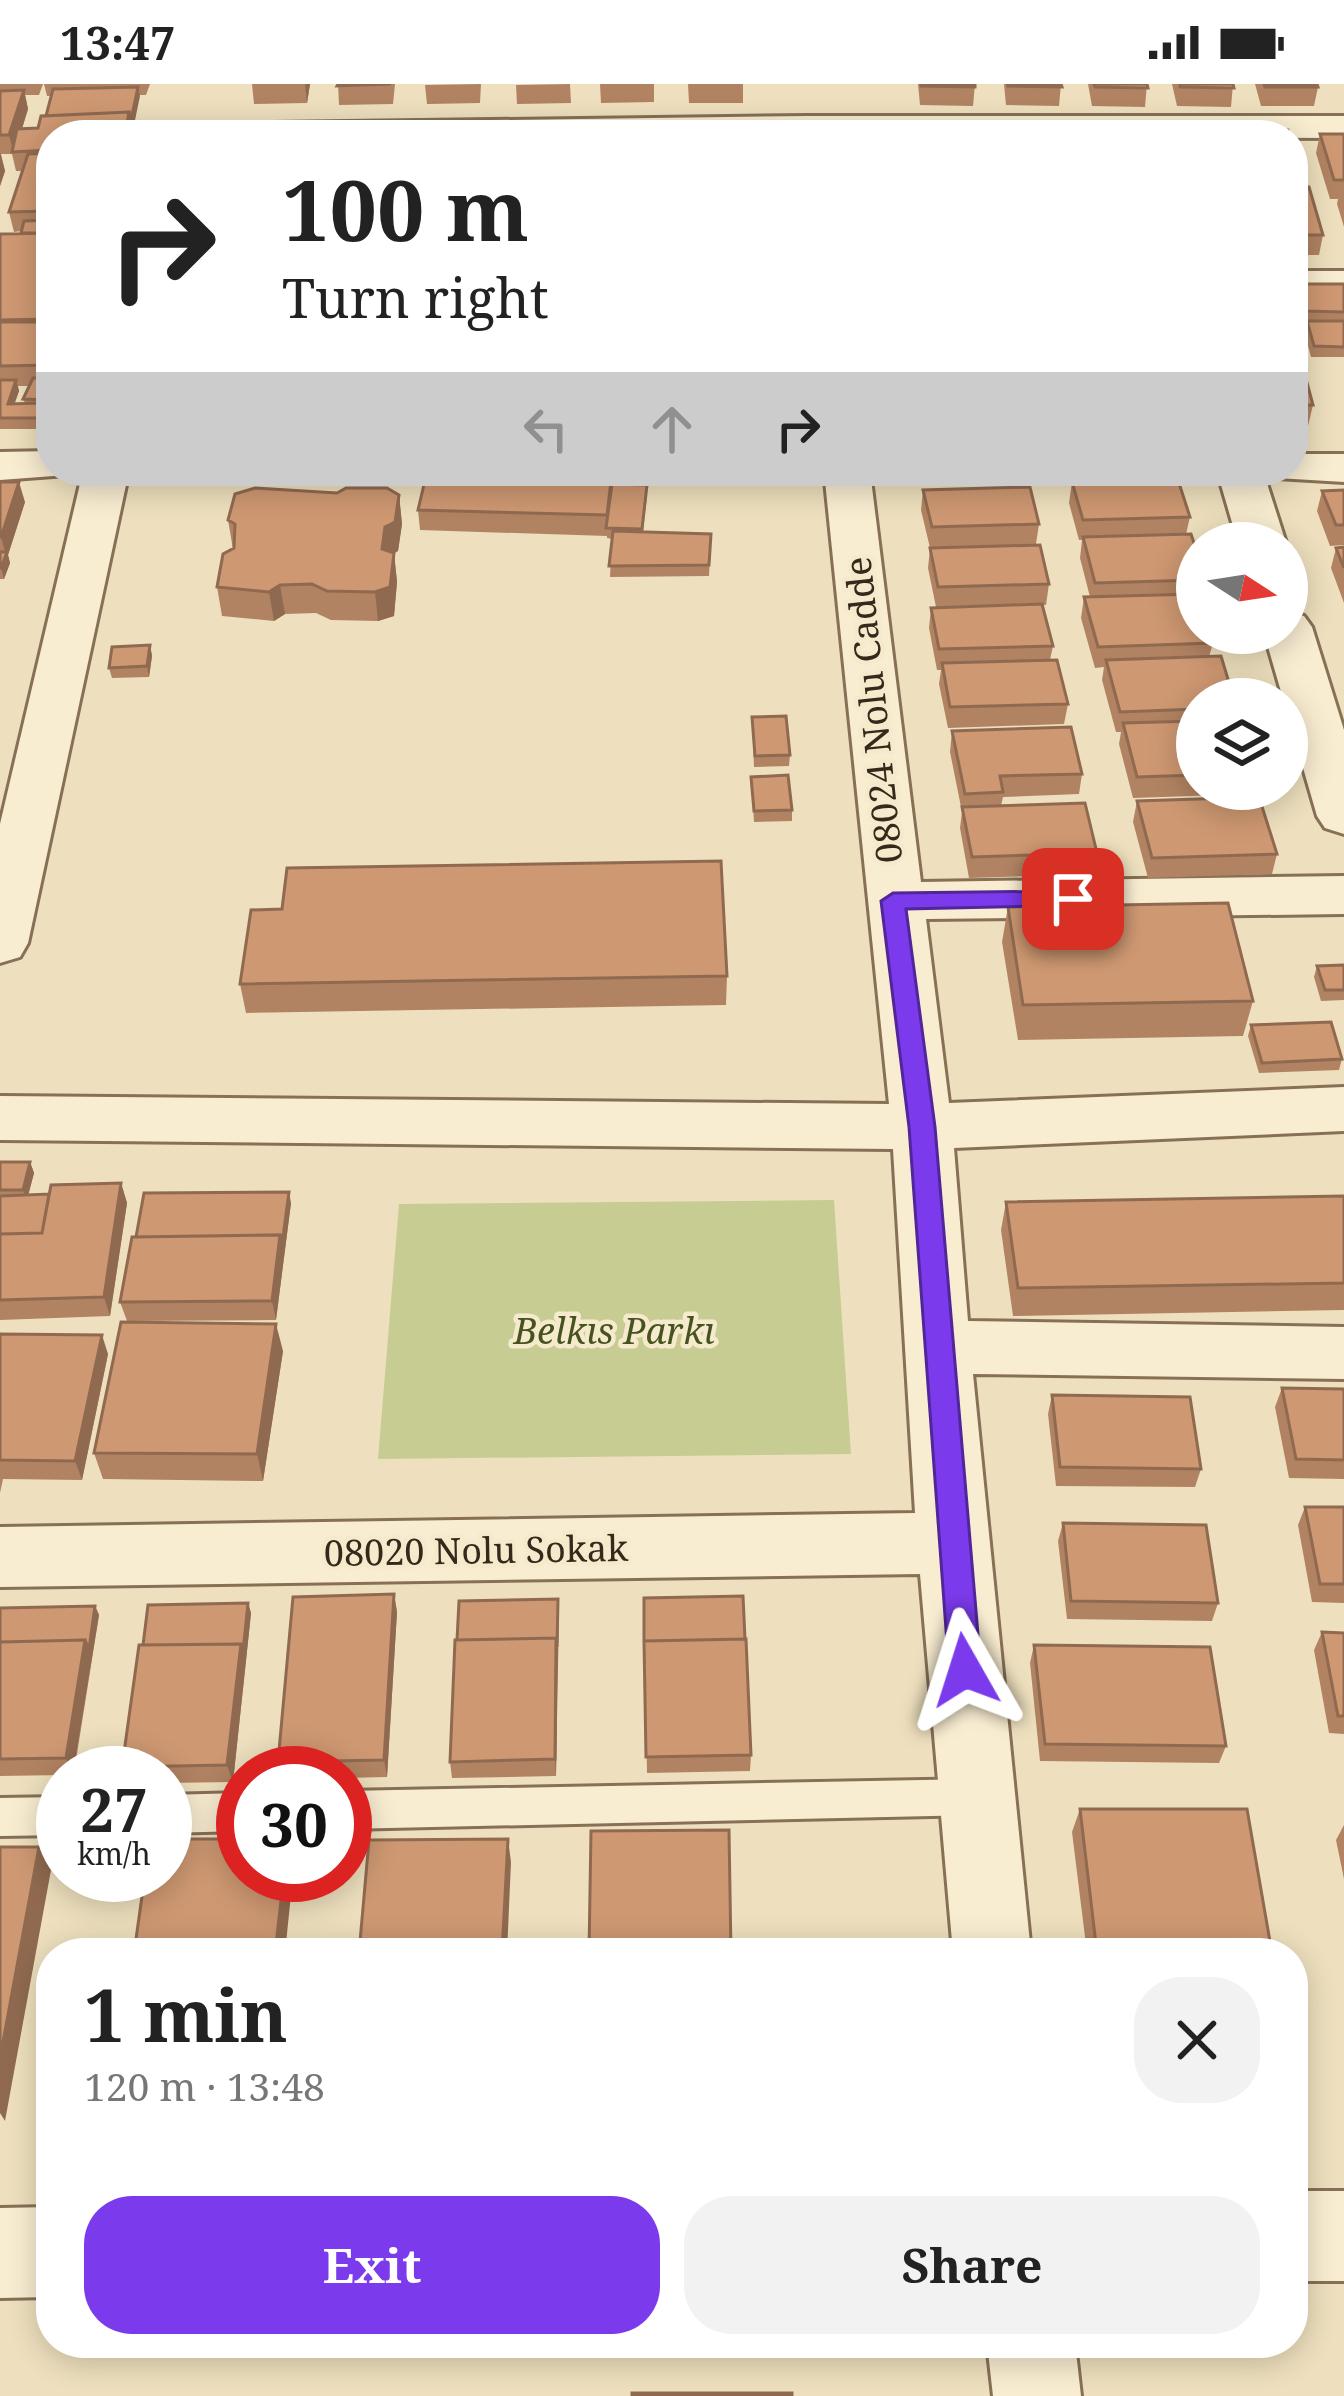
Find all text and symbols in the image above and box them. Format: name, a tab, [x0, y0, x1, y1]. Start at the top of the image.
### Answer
text: 13:47	[60, 12, 175, 73]
text: 100 m	[282, 151, 529, 266]
icon: right	[84, 168, 240, 324]
text: Turn right	[282, 260, 549, 334]
icon: left	[513, 396, 579, 462]
icon: ahead	[639, 396, 705, 462]
icon: right	[765, 396, 831, 462]
north arrow	[1176, 522, 1308, 654]
map controls	[1176, 522, 1308, 810]
street label: 08024 Nolu Cadde	[833, 555, 913, 865]
button: layers	[1176, 678, 1308, 810]
pin	[1022, 848, 1124, 950]
icon: arrive	[1040, 866, 1106, 932]
park label: Belkıs Parkı	[512, 1306, 715, 1355]
street label: 08020 Nolu Sokak	[323, 1523, 630, 1577]
position arrow	[902, 1607, 1028, 1733]
speed limit sign: 30	[216, 1746, 372, 1902]
text: 27	[80, 1768, 148, 1850]
text: km/h	[77, 1833, 151, 1874]
text: 1 min	[84, 1965, 288, 2063]
button: close	[1134, 1977, 1260, 2103]
text: 120 m · 13:48	[84, 2059, 325, 2112]
button: Exit	[84, 2196, 660, 2334]
button: Share	[684, 2196, 1260, 2334]

